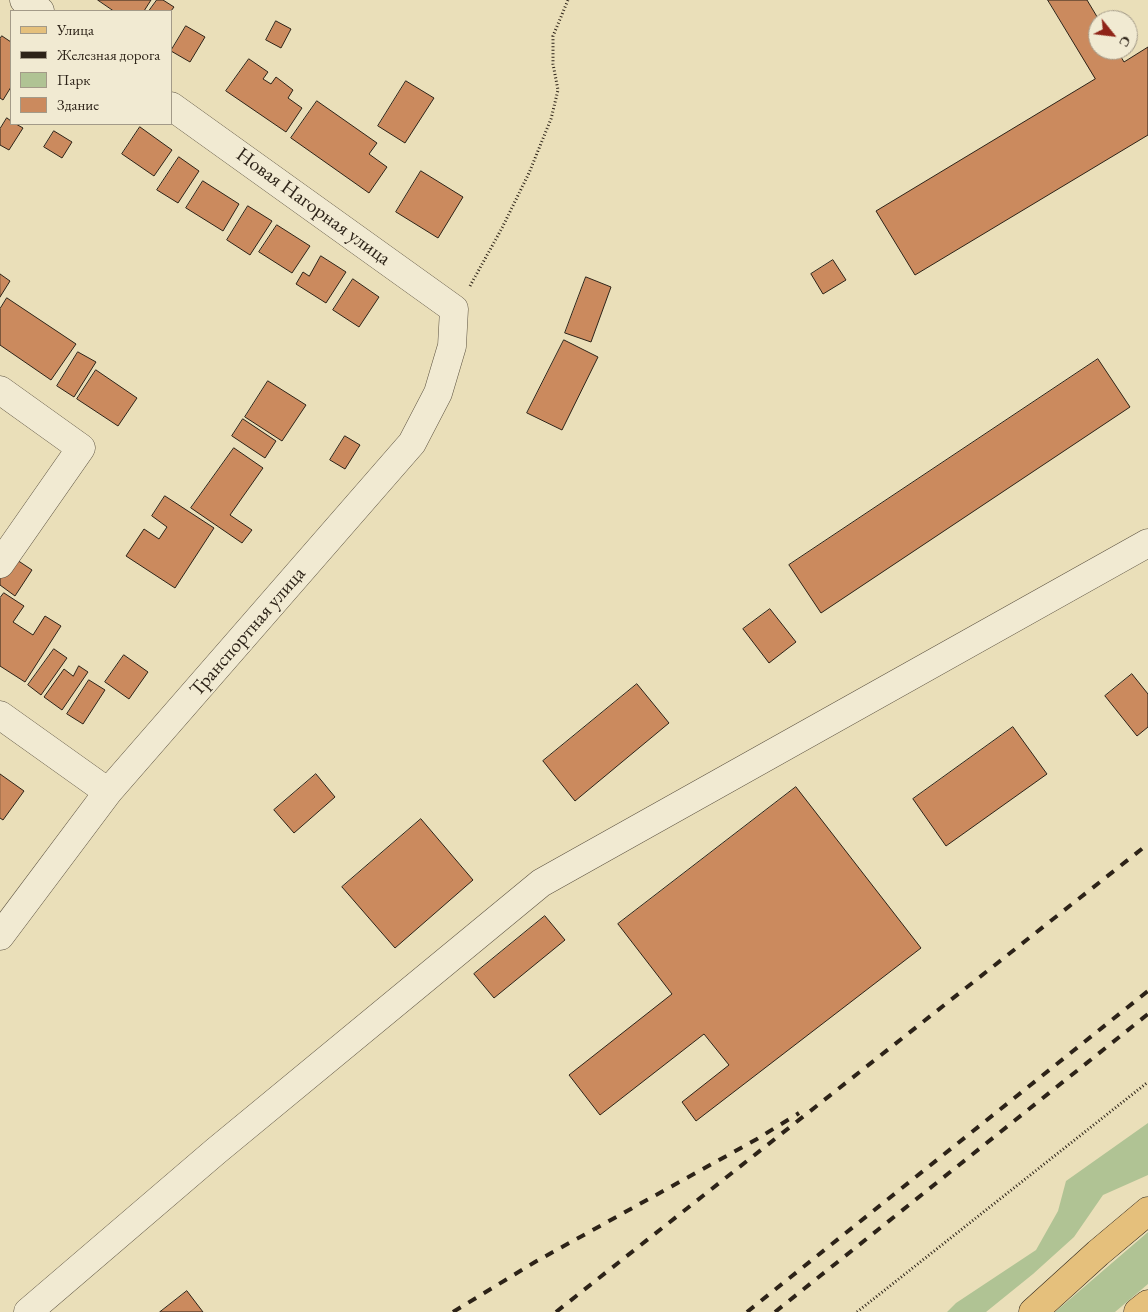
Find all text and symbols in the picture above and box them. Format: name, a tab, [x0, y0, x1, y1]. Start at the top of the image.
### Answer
legend	[10, 10, 172, 125]
north arrow	[1088, 10, 1138, 60]
text: Улица	[57, 20, 94, 39]
text: С	[1115, 33, 1136, 50]
text: Железная дорога	[57, 45, 160, 64]
text: Парк	[57, 70, 90, 89]
text: Здание	[57, 95, 99, 114]
street label: Новая Нагорная улица	[231, 143, 395, 271]
street label: Транспортная улица	[185, 562, 311, 702]

